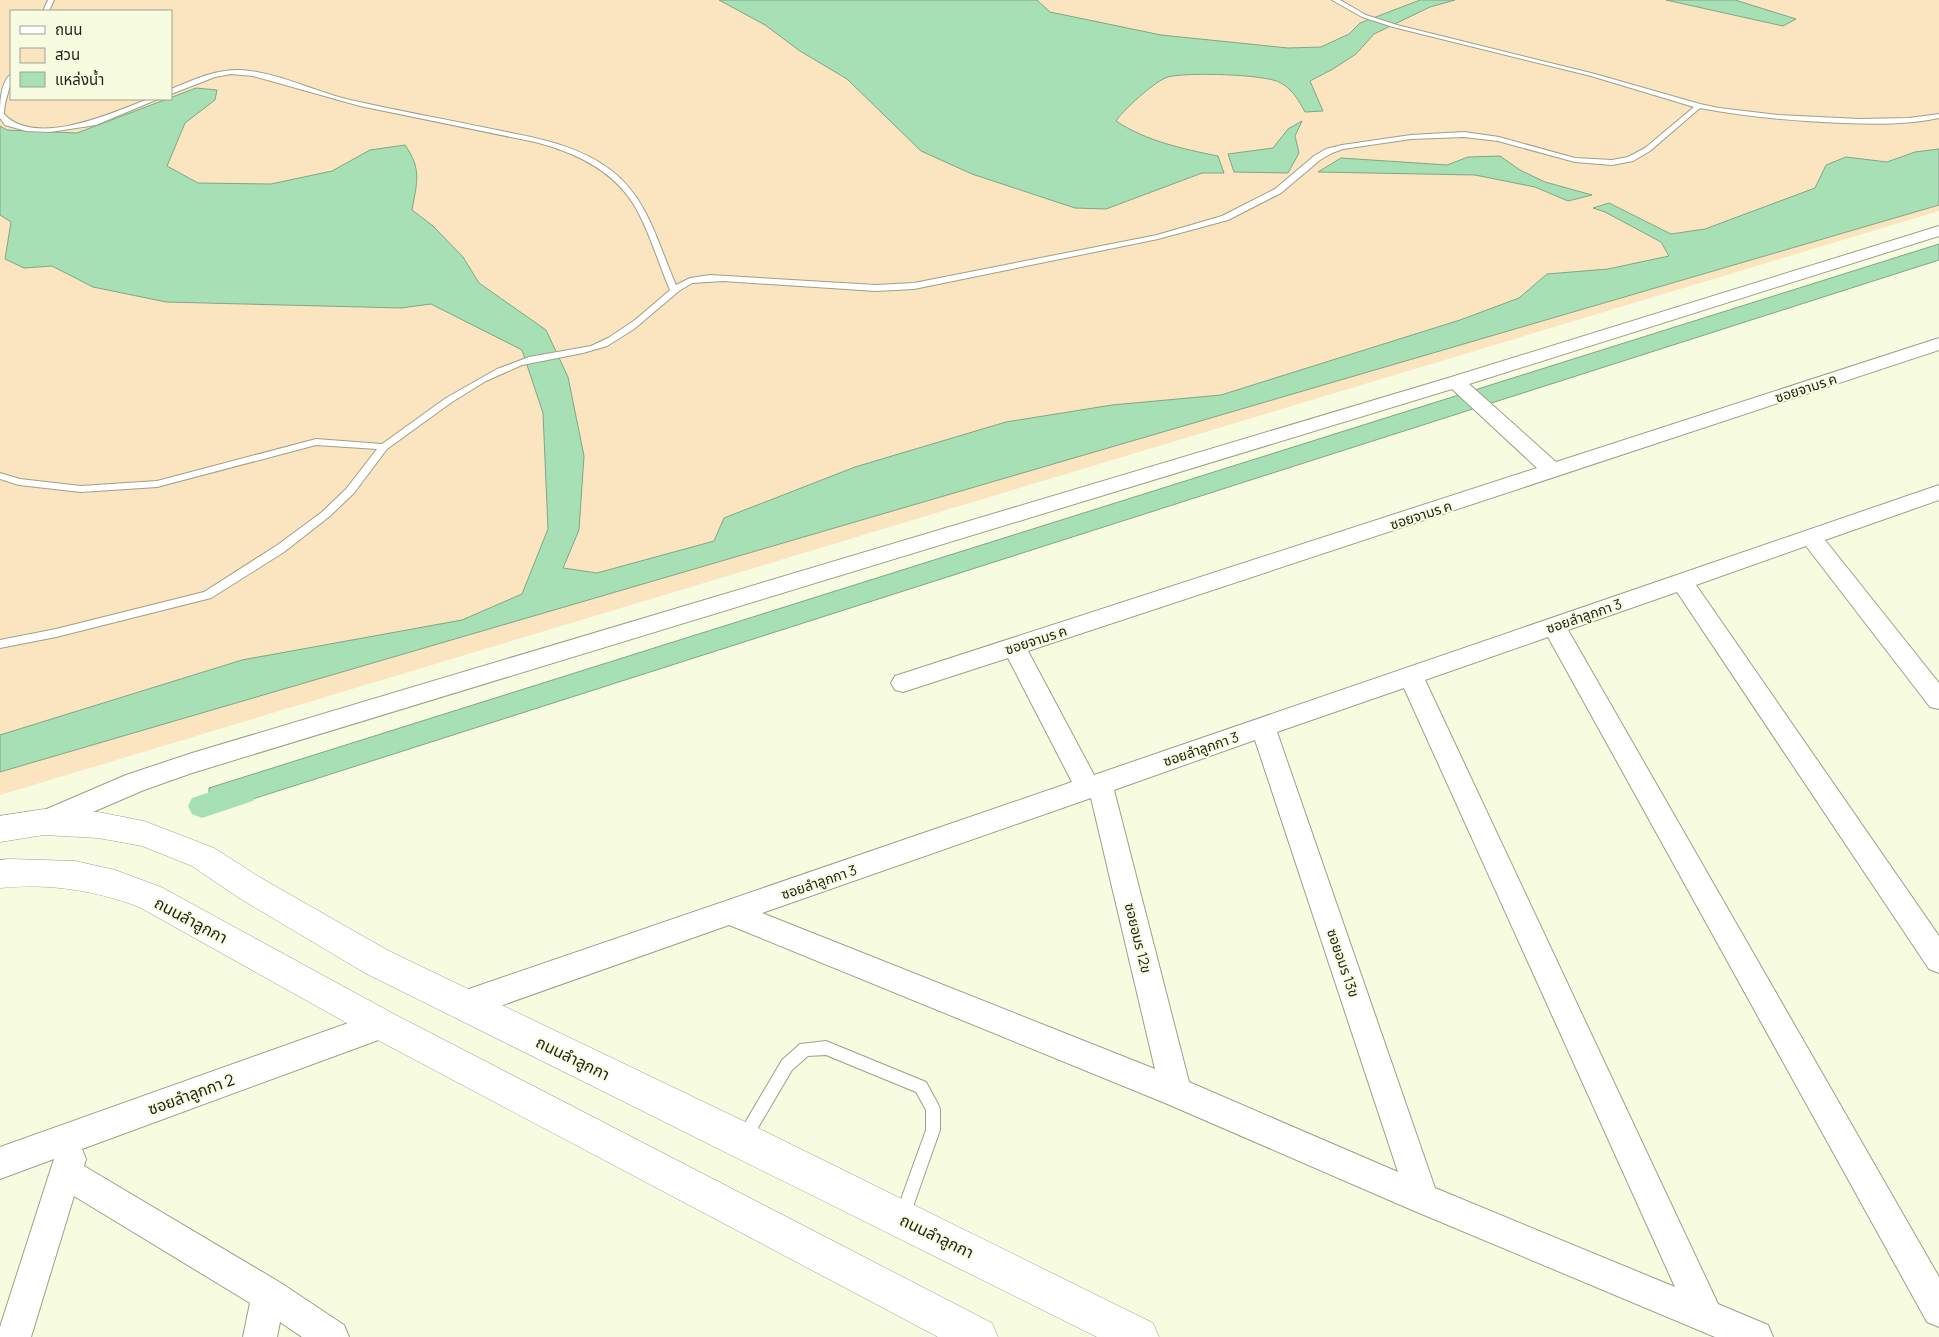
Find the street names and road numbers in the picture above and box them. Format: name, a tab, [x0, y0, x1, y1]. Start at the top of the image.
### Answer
street label: ซอยจามร ค	[1772, 369, 1839, 406]
street label: ซอยจามร ค	[1387, 496, 1454, 533]
street label: ซอยลำลูกกา 3	[1543, 594, 1624, 637]
street label: ซอยจามร ค	[1002, 621, 1069, 658]
street label: ซอยลำลูกกา 3	[1160, 727, 1241, 770]
street label: ซอยลำลูกกา 3	[778, 860, 859, 903]
street label: ถนนลำลูกกา	[151, 892, 231, 948]
street label: ซอยอมร 12ข	[1121, 901, 1156, 975]
street label: ซอยอมร 13ข	[1323, 926, 1364, 1000]
street label: ถนนลำลูกกา	[532, 1031, 614, 1085]
street label: ซอยลำลูกกา 2	[145, 1068, 237, 1120]
street label: ถนนลำลูกกา	[896, 1209, 978, 1263]

